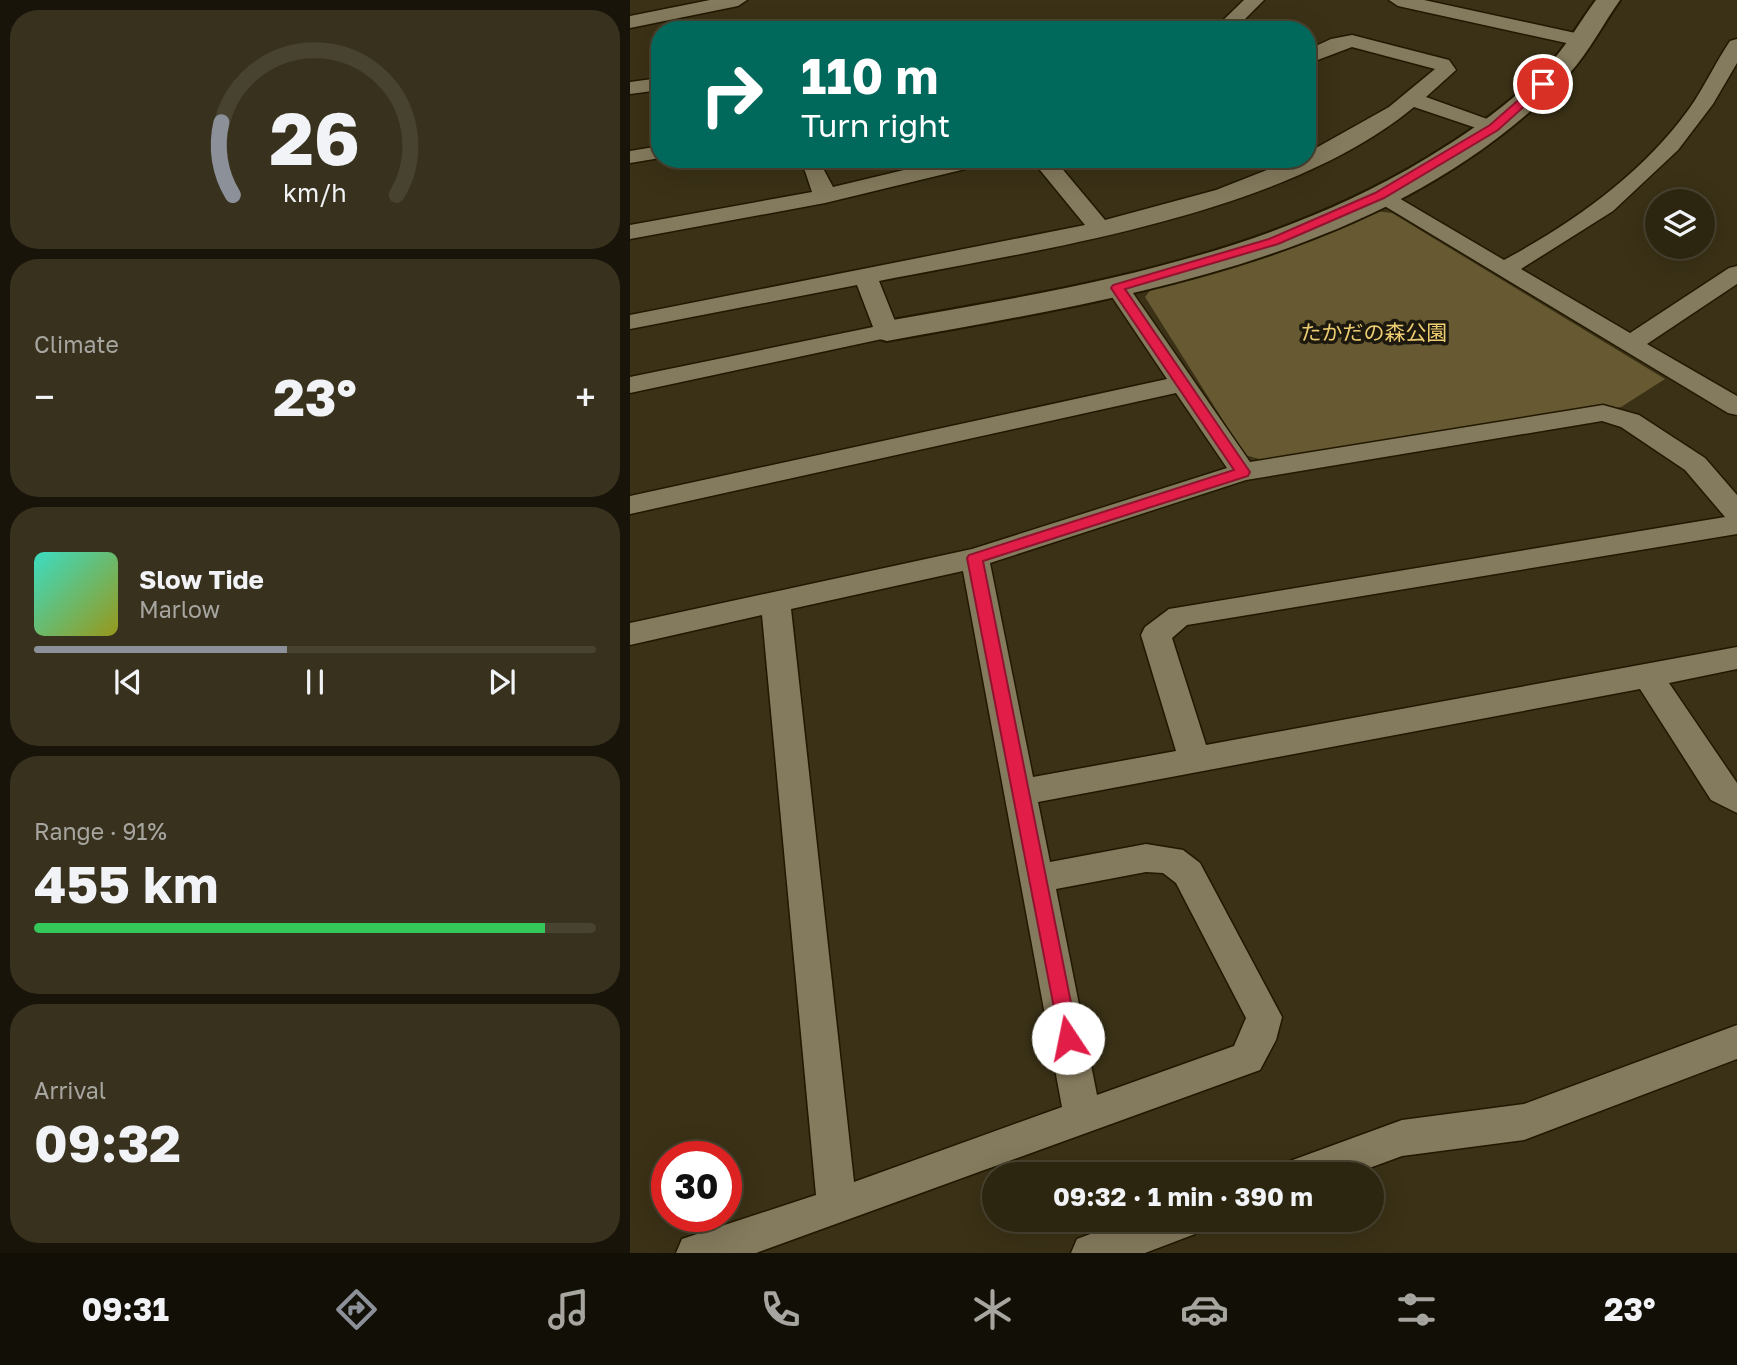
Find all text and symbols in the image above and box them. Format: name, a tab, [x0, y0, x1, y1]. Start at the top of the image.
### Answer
text: 110 m	[801, 46, 938, 105]
icon: right	[686, 49, 777, 140]
pin	[1513, 54, 1573, 114]
icon: arrive	[1524, 65, 1562, 103]
text: 26	[270, 95, 360, 182]
text: Turn right	[801, 106, 950, 144]
text: km/h	[283, 177, 347, 208]
map controls	[1645, 189, 1715, 259]
button: layers	[1645, 189, 1715, 259]
park label: たかだの森公園	[1301, 319, 1448, 345]
text: Climate	[34, 330, 119, 358]
text: 23°	[273, 365, 357, 427]
text: −	[34, 374, 55, 419]
text: +	[575, 374, 596, 419]
text: Slow Tide	[139, 564, 264, 595]
text: Marlow	[139, 595, 220, 623]
icon: previous	[109, 663, 147, 701]
icon: pause	[296, 663, 334, 701]
icon: next	[483, 663, 521, 701]
text: Range · 91%	[34, 817, 167, 845]
text: 455 km	[34, 852, 219, 914]
position arrow	[1031, 1001, 1105, 1075]
text: Arrival	[34, 1076, 106, 1104]
text: 09:32	[34, 1111, 181, 1173]
speed limit sign: 30	[651, 1141, 742, 1232]
text: 09:32 · 1 min · 390 m	[1053, 1181, 1313, 1212]
icon: directions	[332, 1285, 381, 1334]
icon: music	[544, 1285, 593, 1334]
icon: phone	[756, 1285, 805, 1334]
icon: climate	[968, 1285, 1017, 1334]
icon: car	[1180, 1285, 1229, 1334]
icon: filters	[1392, 1285, 1441, 1334]
text: 09:31	[82, 1290, 169, 1328]
text: 23°	[1604, 1290, 1655, 1328]

